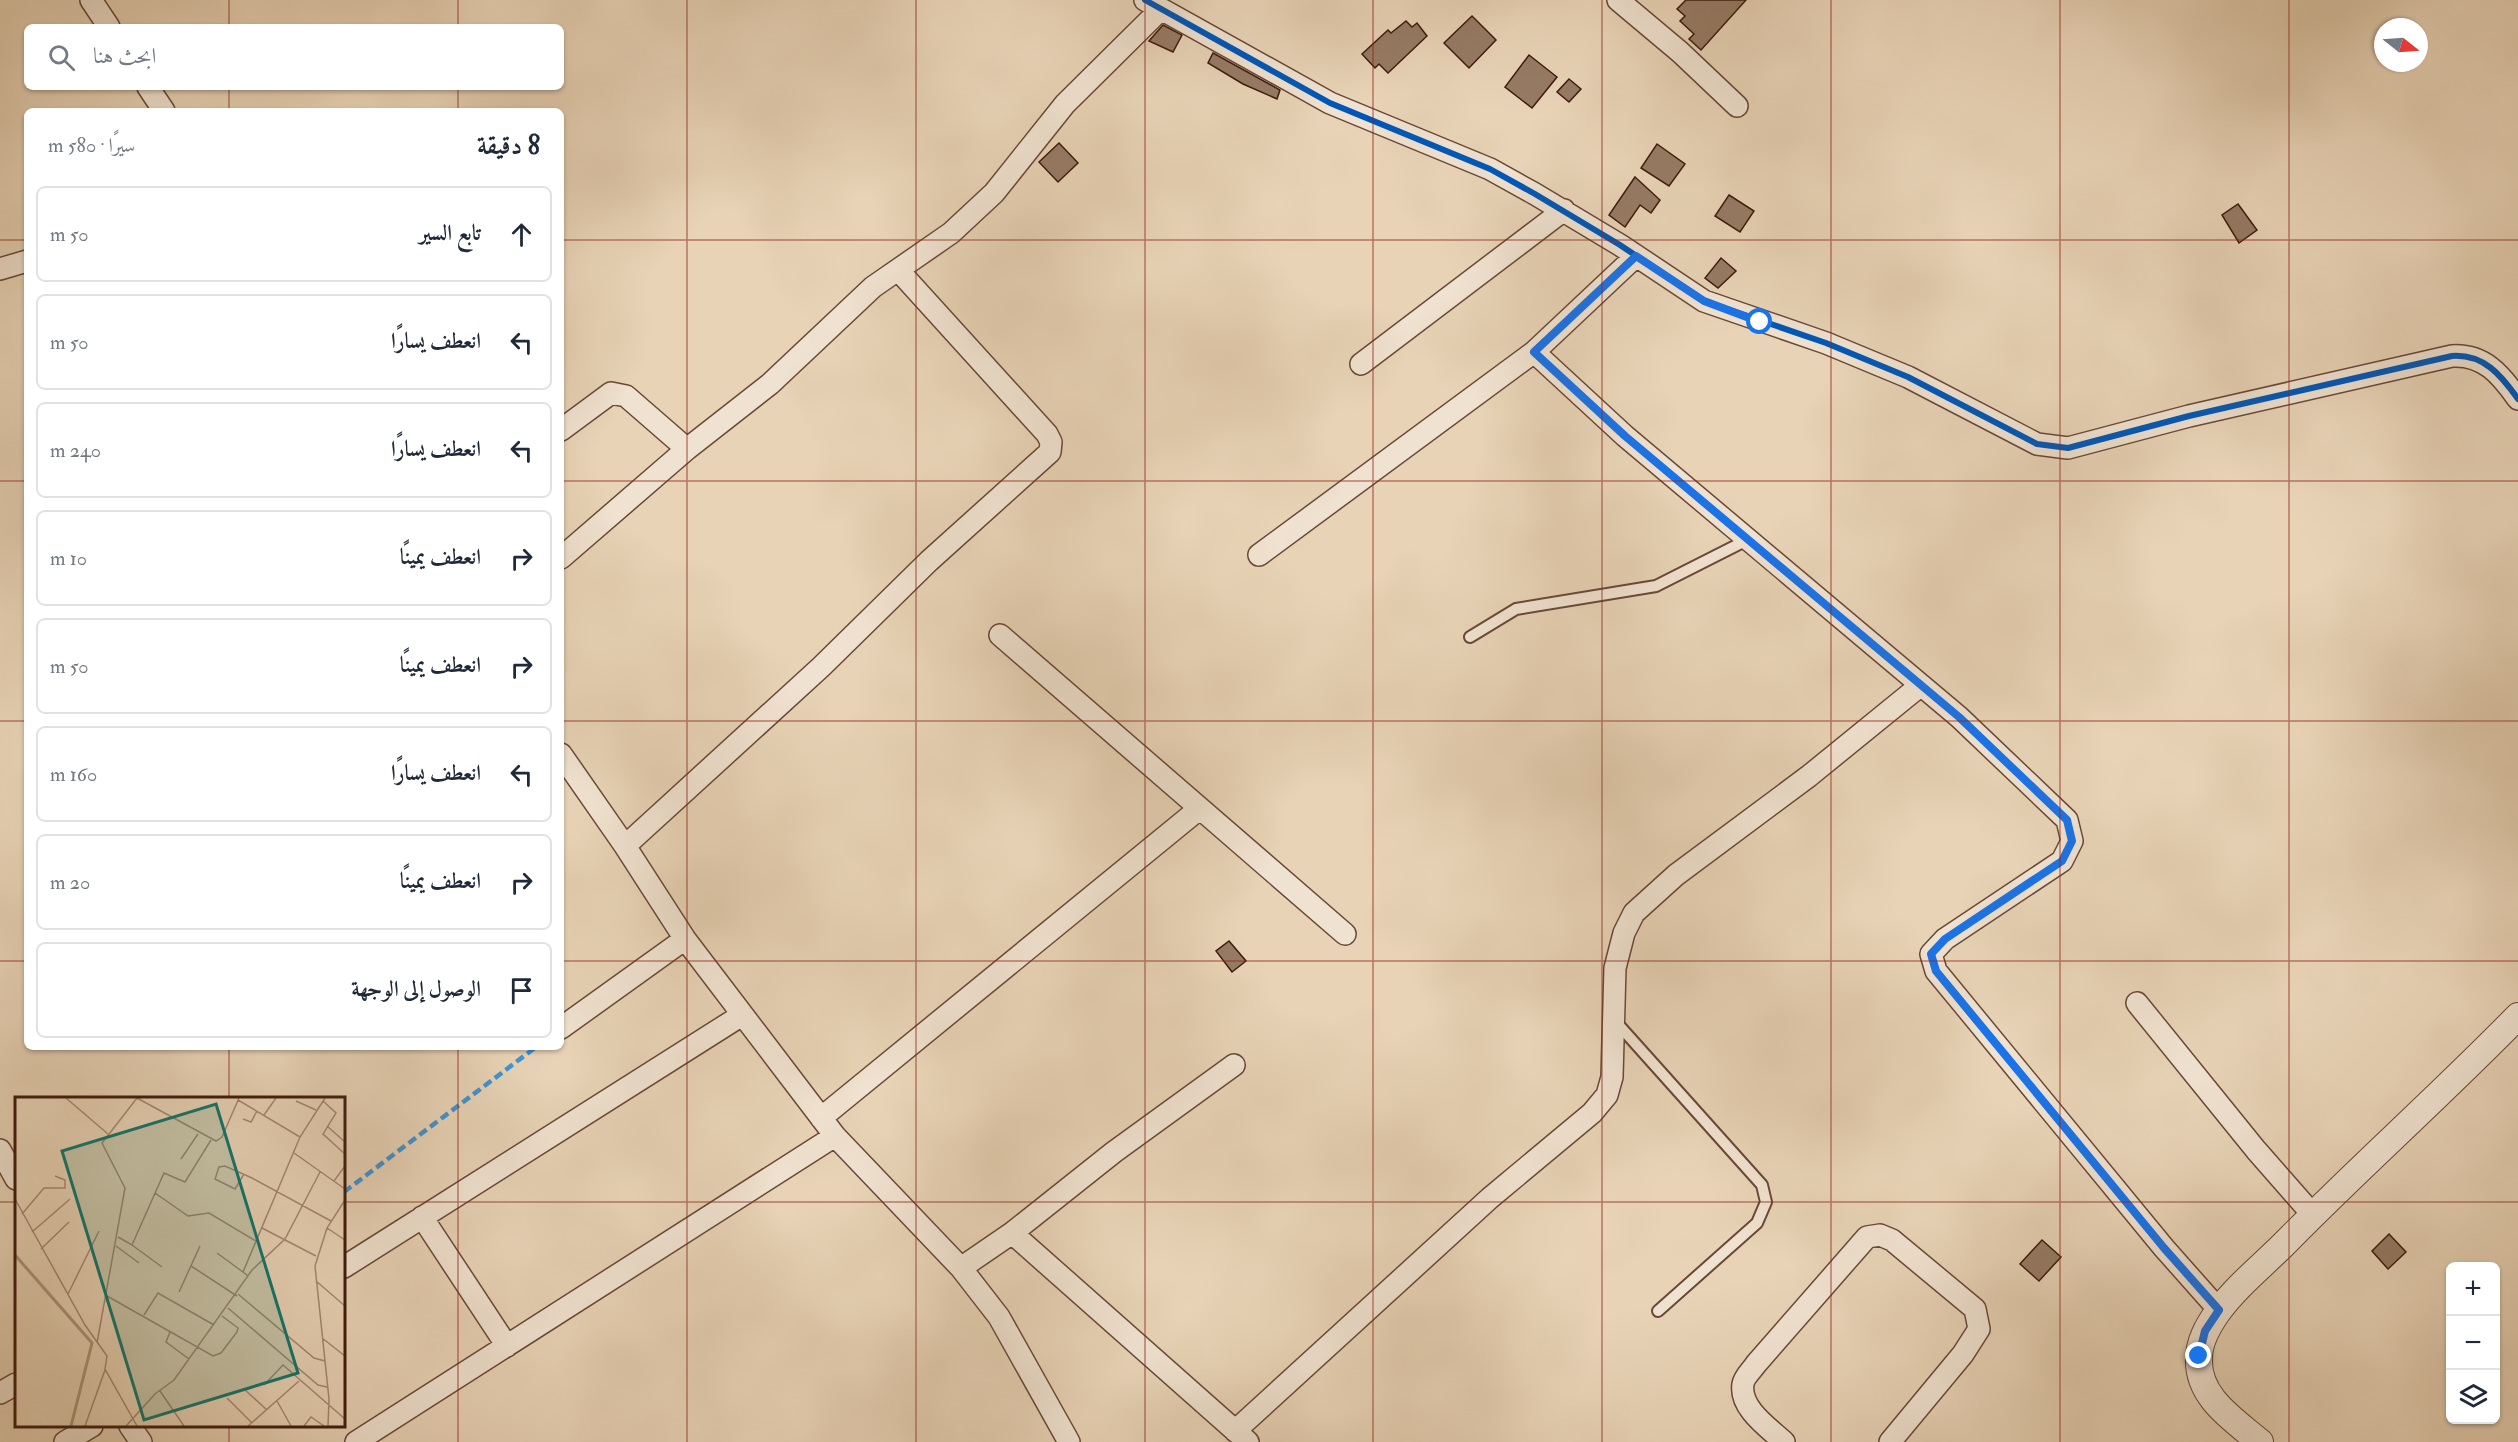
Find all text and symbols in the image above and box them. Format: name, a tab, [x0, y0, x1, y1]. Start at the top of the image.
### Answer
north arrow	[2374, 18, 2428, 72]
search box	[24, 24, 564, 90]
icon: search	[45, 41, 78, 74]
text: ابحث هنا	[93, 42, 156, 70]
text: 8 دقيقة	[477, 130, 540, 162]
text: سيرًا · 580 m	[48, 133, 135, 158]
icon: ahead	[505, 218, 538, 251]
text: تابع السير	[419, 219, 481, 247]
text: 50 m	[50, 222, 89, 247]
route start	[1746, 308, 1772, 334]
icon: left	[505, 326, 538, 359]
text: انعطف يسارًا	[391, 327, 481, 355]
text: 50 m	[50, 330, 89, 355]
icon: left	[505, 434, 538, 467]
text: انعطف يسارًا	[391, 435, 481, 463]
text: 240 m	[50, 438, 101, 463]
icon: right	[505, 542, 538, 575]
text: انعطف يمينًا	[400, 543, 481, 571]
text: 10 m	[50, 546, 87, 571]
icon: right	[505, 650, 538, 683]
text: انعطف يمينًا	[400, 651, 481, 679]
text: 50 m	[50, 654, 89, 679]
icon: left	[505, 758, 538, 791]
text: انعطف يسارًا	[391, 759, 481, 787]
text: 160 m	[50, 762, 97, 787]
icon: right	[505, 866, 538, 899]
text: انعطف يمينًا	[400, 867, 481, 895]
text: 20 m	[50, 870, 90, 895]
icon: arrive	[505, 974, 538, 1007]
text: الوصول إلى الوجهة	[351, 975, 481, 1003]
inset map	[15, 1097, 345, 1427]
map controls	[2446, 1262, 2500, 1424]
button: +	[2446, 1262, 2500, 1316]
button: −	[2446, 1316, 2500, 1370]
route end	[2185, 1342, 2211, 1368]
button: layers	[2446, 1370, 2500, 1424]

